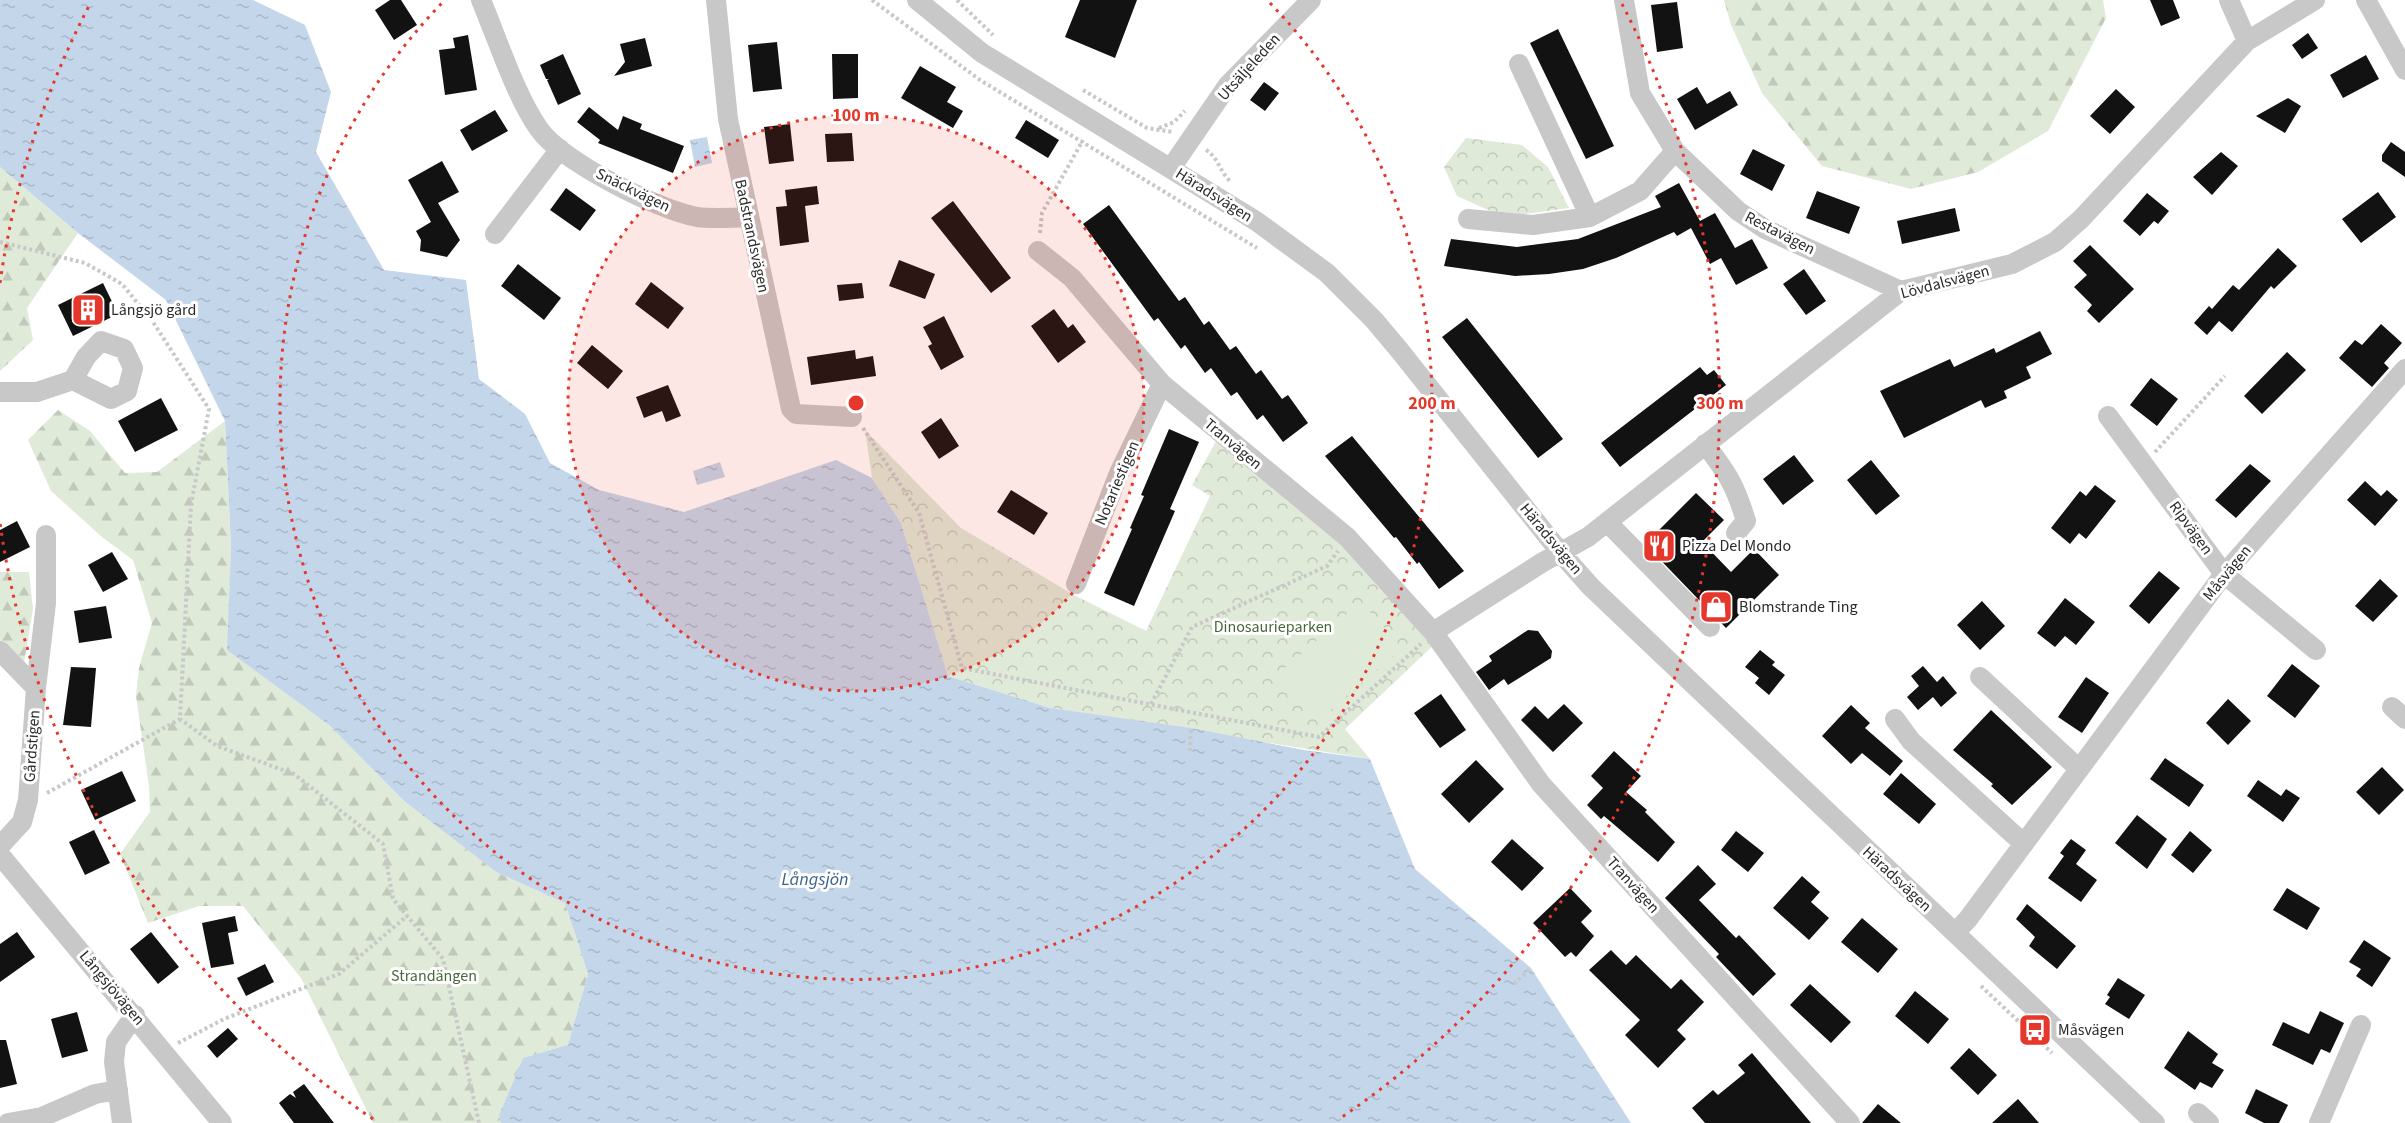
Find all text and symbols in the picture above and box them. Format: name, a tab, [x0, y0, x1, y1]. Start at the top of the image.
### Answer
street label: Utsäljeleden	[1213, 28, 1285, 106]
text: 100 m	[832, 103, 880, 128]
street label: Snäckvägen	[592, 163, 674, 217]
street label: Häradsvägen	[1171, 163, 1257, 227]
street label: Badstrandsvägen	[729, 177, 775, 295]
street label: Restavägen	[1741, 206, 1819, 260]
street label: Lövdalsvägen	[1898, 260, 1992, 304]
building icon: Långsjö gård	[70, 292, 106, 328]
place label: Långsjö gård	[111, 299, 196, 321]
text: 200 m	[1408, 391, 1456, 416]
text: 300 m	[1696, 391, 1744, 416]
centre of rings	[846, 393, 866, 413]
street label: Tranvägen	[1199, 413, 1267, 475]
street label: Notariestigen	[1089, 437, 1145, 529]
street label: Ripvägen	[2164, 497, 2218, 559]
street label: Häradsvägen	[1515, 499, 1587, 579]
restaurant icon: Pizza Del Mondo	[1641, 528, 1677, 564]
place label: Pizza Del Mondo	[1682, 535, 1791, 557]
street label: Måsvägen	[2198, 540, 2256, 606]
shop icon: Blomstrande Ting	[1698, 589, 1734, 625]
place label: Blomstrande Ting	[1739, 596, 1858, 618]
park label: Dinosaurieparken	[1214, 616, 1332, 638]
street label: Gårdstigen	[18, 709, 46, 783]
street label: Häradsvägen	[1858, 841, 1936, 917]
street label: Tranvägen	[1602, 852, 1664, 918]
water label: Långsjön	[782, 867, 848, 892]
street label: Långsjövägen	[74, 946, 150, 1030]
park label: Strandängen	[391, 965, 477, 987]
bus stop icon: Måsvägen	[2017, 1012, 2053, 1048]
place label: Måsvägen	[2058, 1019, 2124, 1041]

